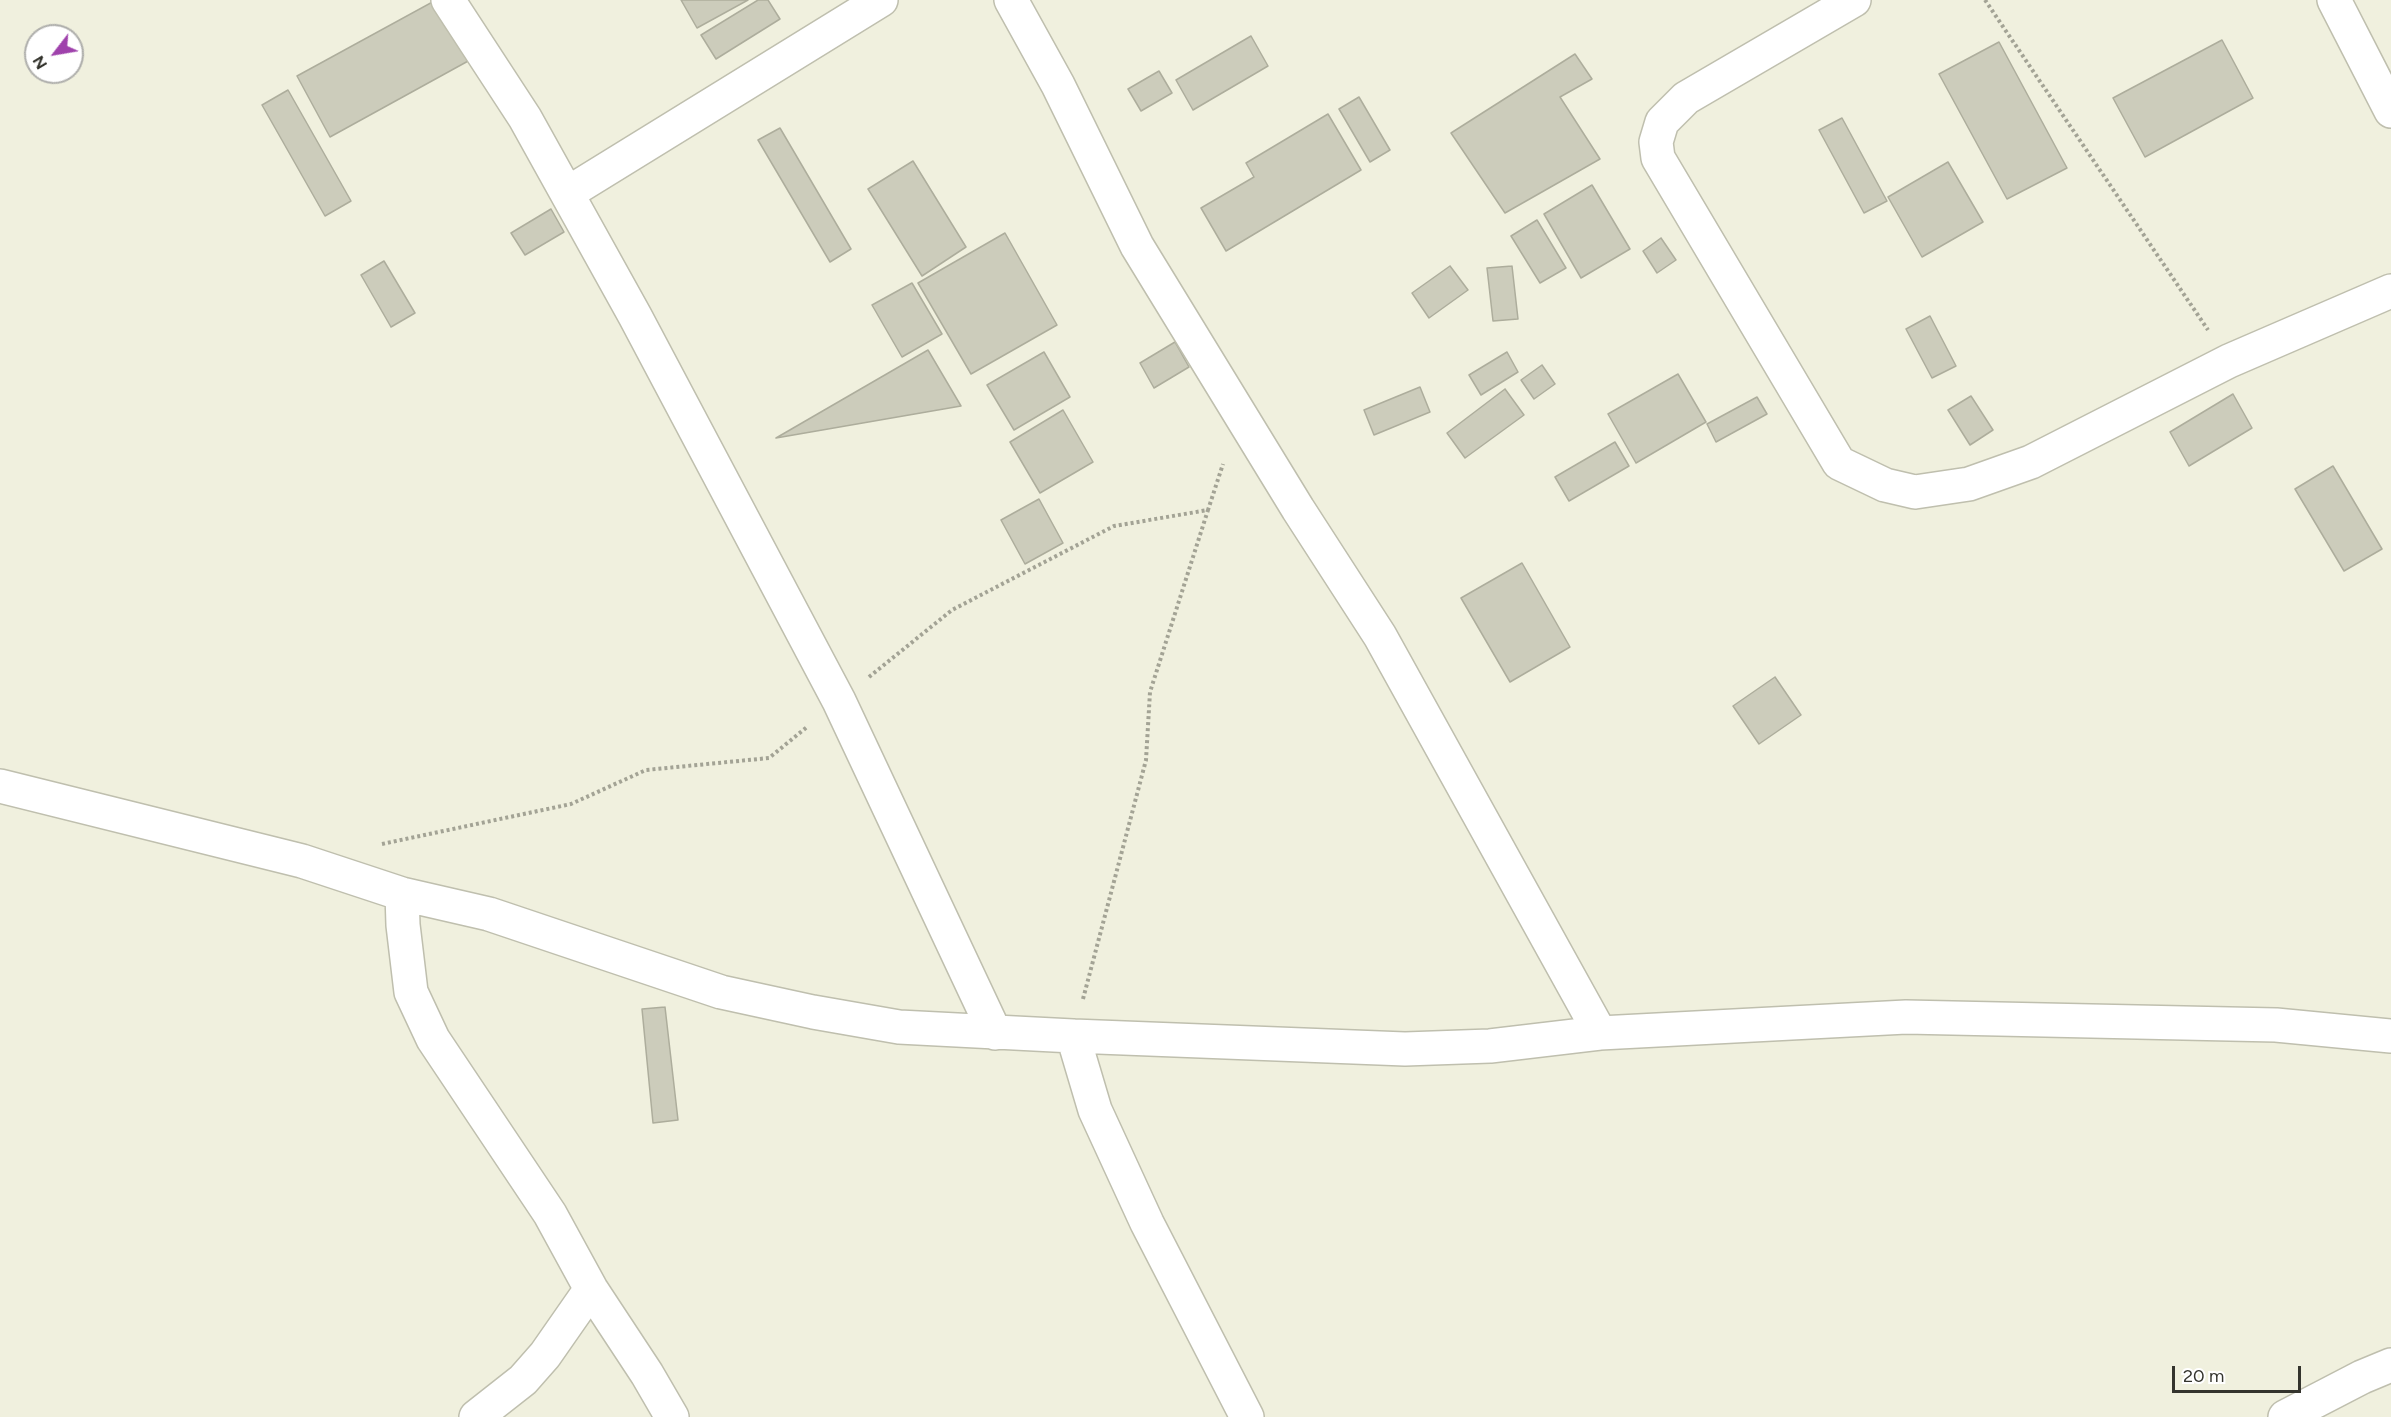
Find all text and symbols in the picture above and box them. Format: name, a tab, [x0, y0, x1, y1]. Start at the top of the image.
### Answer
north arrow	[24, 24, 84, 84]
text: N	[29, 52, 51, 73]
scale bar	[2175, 1354, 2304, 1392]
text: 20 m	[2183, 1365, 2224, 1387]

